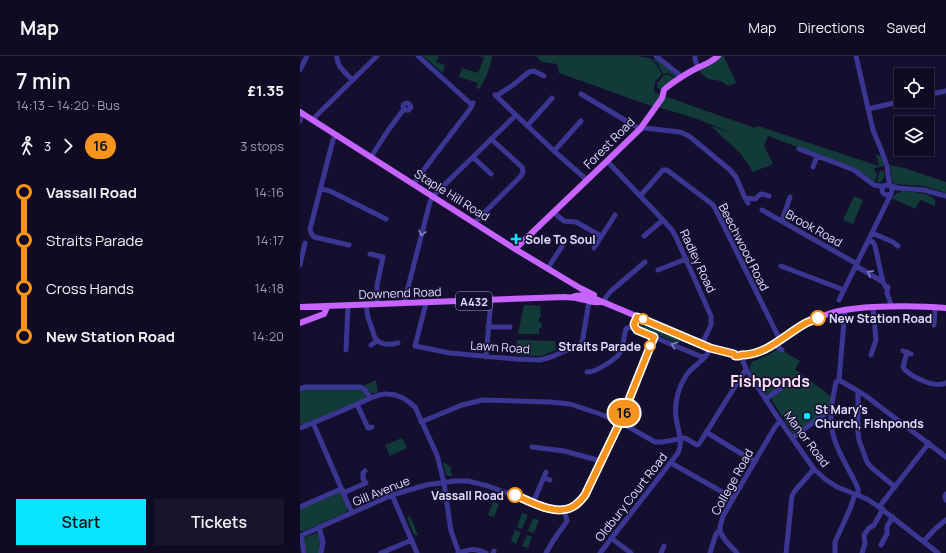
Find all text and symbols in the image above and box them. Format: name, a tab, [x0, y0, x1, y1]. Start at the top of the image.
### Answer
text: Map	[20, 15, 59, 41]
text: Map	[748, 18, 776, 37]
text: Directions	[798, 18, 865, 37]
text: Saved	[887, 18, 926, 37]
text: 7 min	[16, 66, 71, 96]
map controls	[894, 68, 934, 156]
button: locate	[894, 68, 934, 108]
text: £1.35	[247, 80, 284, 101]
text: 14:13 – 14:20 · Bus	[16, 96, 120, 114]
street label: Forest Road	[580, 114, 638, 172]
button: layers	[894, 116, 934, 156]
icon: walk	[16, 135, 38, 157]
icon: forward	[57, 135, 79, 157]
text: 16	[93, 136, 108, 155]
text: 3	[44, 137, 51, 155]
text: 3 stops	[240, 137, 284, 155]
street label: Staple Hill Road	[411, 165, 493, 225]
text: Vassall Road	[46, 182, 137, 203]
text: 14:16	[254, 183, 284, 201]
street label: Beechwood Road	[715, 200, 773, 294]
street label: Brook Road	[783, 205, 845, 251]
street label: Radley Road	[676, 226, 720, 296]
text: Straits Parade	[46, 230, 143, 251]
one-way arrow	[418, 230, 426, 237]
text: 14:17	[256, 231, 284, 249]
place label: Sole To Soul	[525, 231, 596, 248]
marker: Sole To Soul	[510, 233, 522, 245]
one-way arrow	[867, 271, 874, 278]
text: Cross Hands	[46, 278, 134, 299]
text: 14:18	[255, 279, 284, 297]
street label: Downend Road	[358, 283, 442, 303]
road number: A432	[456, 292, 492, 310]
marker: New Station Road	[810, 310, 826, 326]
place label: New Station Road	[829, 310, 932, 327]
unlabelled marker	[637, 313, 649, 325]
text: New Station Road	[46, 326, 175, 347]
text: 14:20	[252, 327, 284, 345]
street label: Lawn Road	[470, 336, 530, 358]
place label: Straits Parade	[558, 338, 641, 355]
marker: Straits Parade	[644, 340, 656, 352]
one-way arrow	[671, 342, 679, 350]
district label: Fishponds	[730, 370, 810, 392]
line badge: 16	[606, 400, 642, 426]
place label: St Mary's Church, Fishponds	[815, 401, 924, 432]
text: 16	[617, 403, 631, 422]
street label: Manor Road	[780, 407, 834, 471]
marker: St Mary's Church, Fishponds	[802, 411, 812, 421]
street label: College Road	[707, 446, 757, 518]
street label: Oldbury Court Road	[591, 449, 671, 545]
street label: Gill Avenue	[350, 472, 412, 510]
place label: Vassall Road	[431, 487, 504, 504]
marker: Vassall Road	[507, 487, 523, 503]
button: Start	[16, 499, 146, 545]
button: Tickets	[154, 499, 284, 545]

